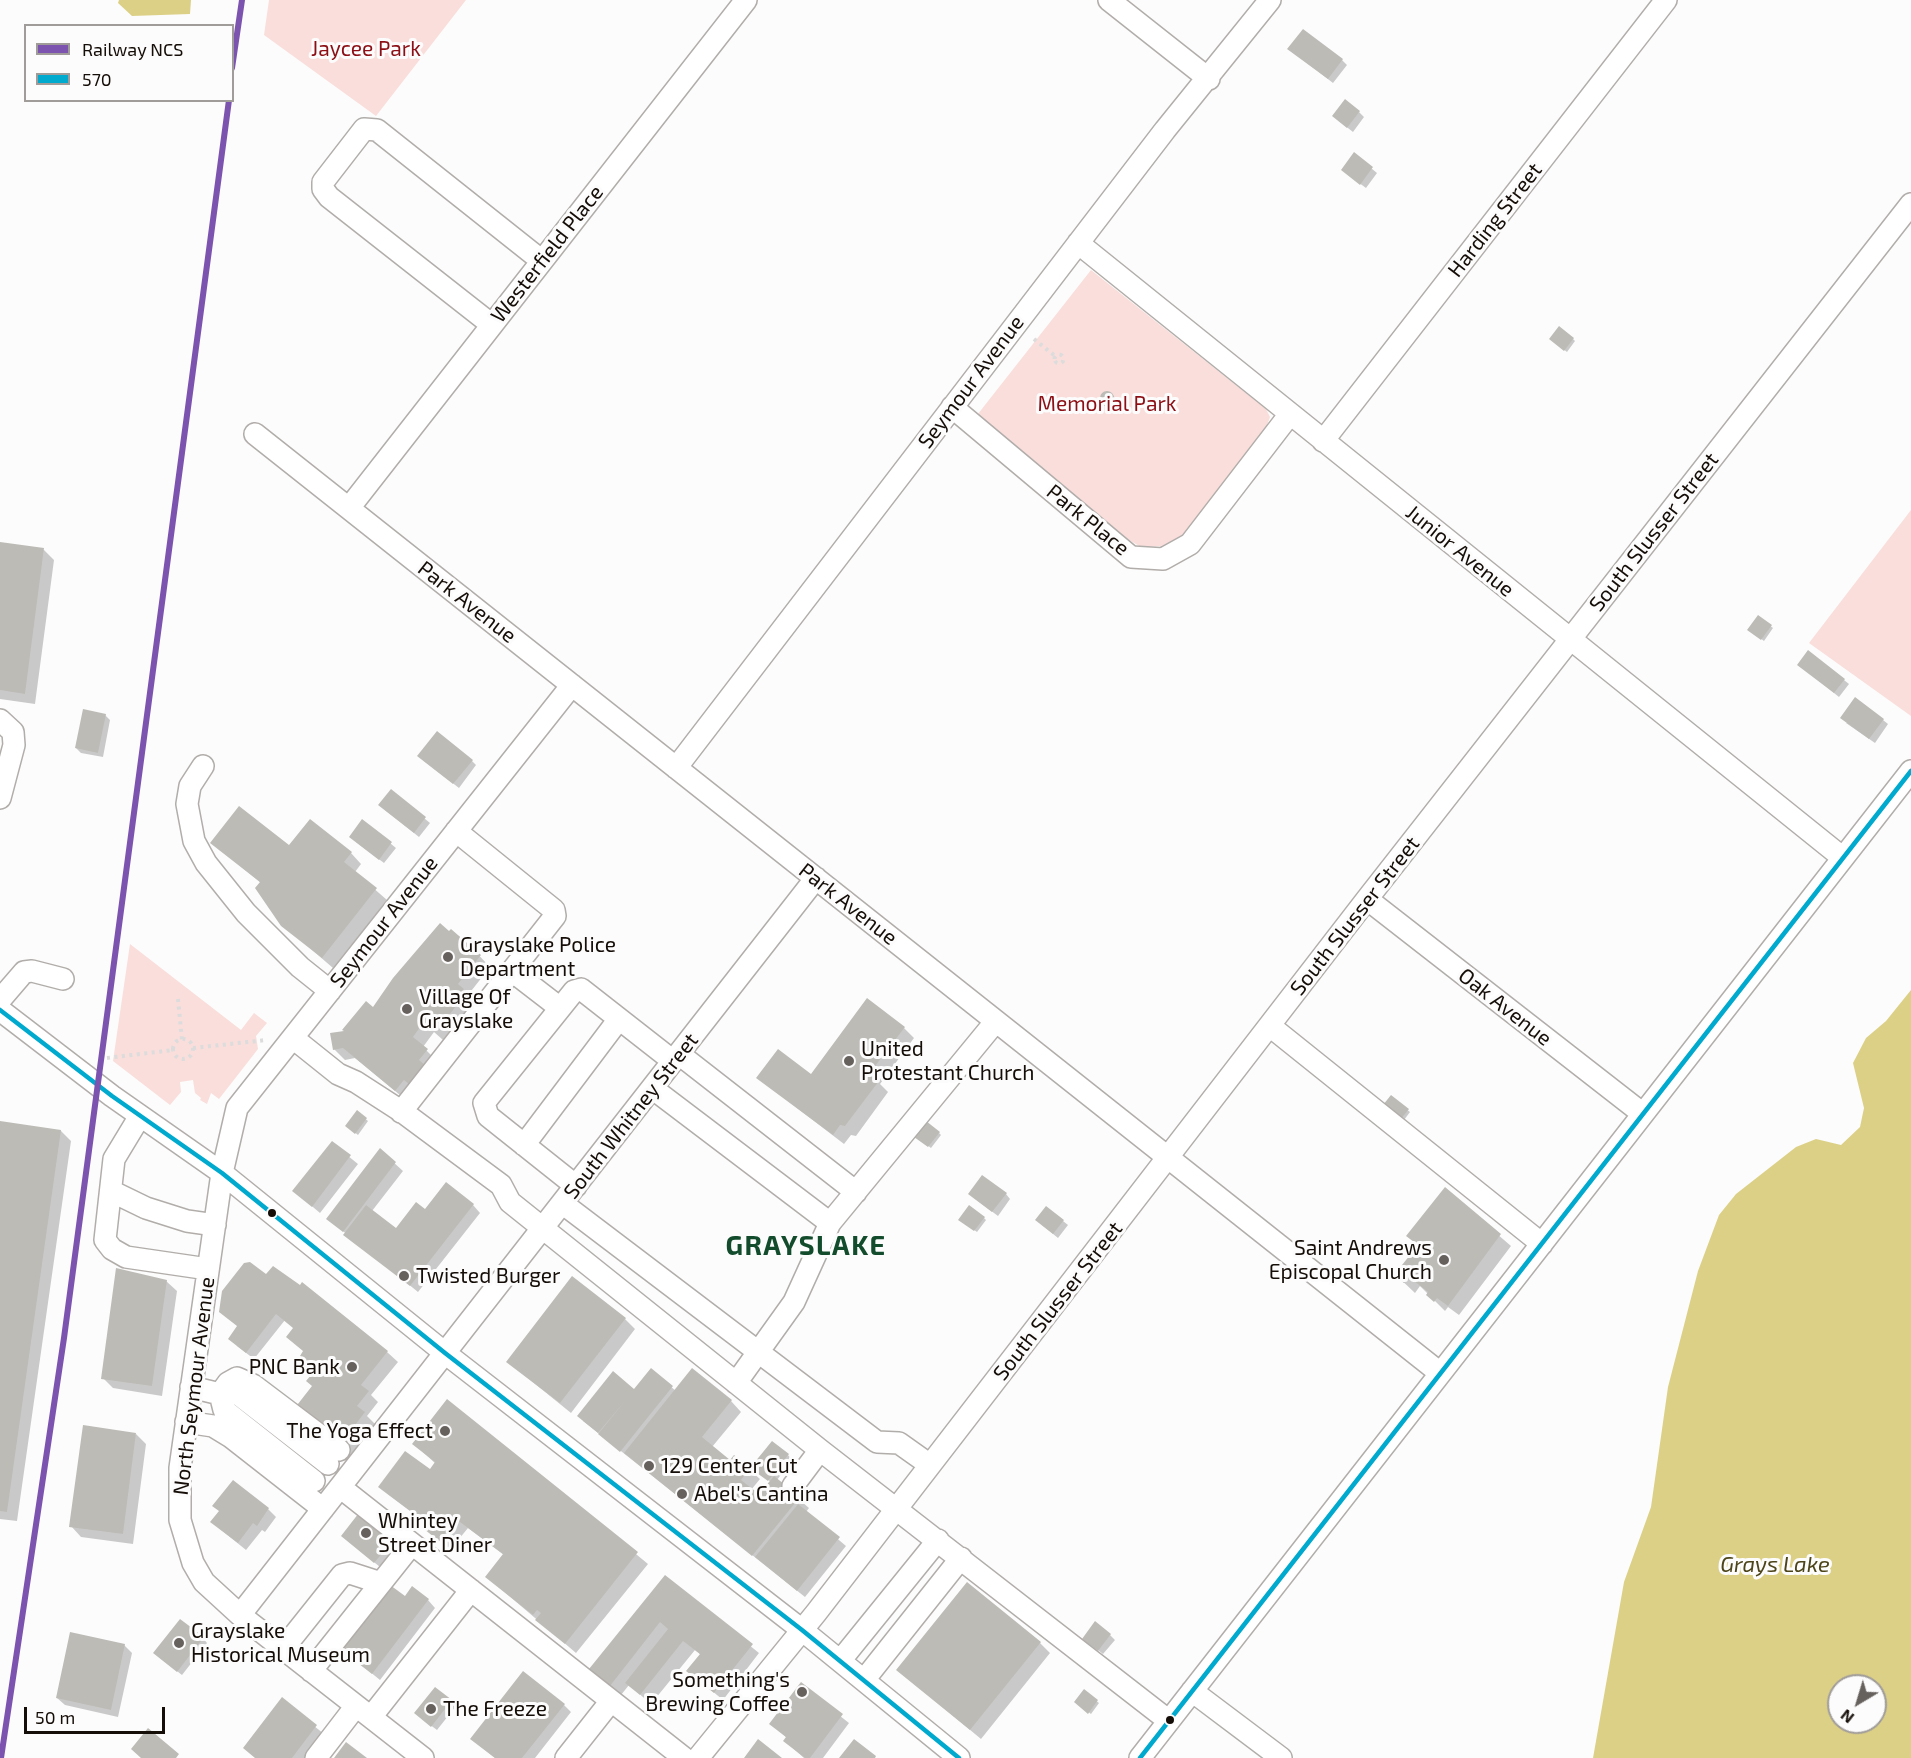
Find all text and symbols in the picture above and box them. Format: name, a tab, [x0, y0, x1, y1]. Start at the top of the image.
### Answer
legend	[24, 24, 234, 102]
park label: Jaycee Park	[311, 36, 421, 62]
text: Railway NCS	[82, 38, 183, 60]
text: 570	[82, 68, 112, 90]
street label: Harding Street	[1443, 158, 1547, 282]
street label: Westerfield Place	[485, 180, 609, 328]
street label: Seymour Avenue	[913, 311, 1029, 453]
park label: Memorial Park	[1037, 391, 1177, 417]
street label: South Slusser Street	[1584, 448, 1724, 616]
street label: Park Place	[1042, 479, 1134, 561]
street label: Junior Avenue	[1401, 500, 1519, 602]
street label: Park Avenue	[413, 556, 521, 648]
street label: South Slusser Street	[1285, 832, 1425, 1000]
street label: Seymour Avenue	[325, 851, 443, 993]
street label: Park Avenue	[794, 858, 902, 950]
place label: Grayslake Police Department	[460, 932, 616, 982]
marker: Grayslake Police Department	[441, 950, 455, 964]
street label: Oak Avenue	[1453, 963, 1557, 1051]
place label: Village Of Grayslake	[419, 984, 513, 1034]
marker: Village Of Grayslake	[400, 1002, 414, 1016]
street label: South Whitney Street	[558, 1028, 704, 1204]
place label: United Protestant Church	[861, 1036, 1035, 1086]
marker: United Protestant Church	[842, 1054, 856, 1068]
unlabelled marker	[266, 1207, 278, 1219]
street label: South Slusser Street	[988, 1217, 1128, 1385]
district label: GRAYSLAKE	[725, 1230, 887, 1262]
place label: Saint Andrews Episcopal Church	[1269, 1235, 1432, 1285]
marker: Saint Andrews Episcopal Church	[1437, 1253, 1451, 1267]
place label: Twisted Burger	[416, 1263, 561, 1289]
marker: Twisted Burger	[397, 1269, 411, 1283]
street label: North Seymour Avenue	[168, 1275, 220, 1497]
place label: PNC Bank	[249, 1354, 340, 1380]
marker: PNC Bank	[345, 1360, 359, 1374]
place label: The Yoga Effect	[286, 1418, 433, 1444]
marker: The Yoga Effect	[438, 1424, 452, 1438]
place label: 129 Center Cut	[661, 1453, 798, 1479]
marker: 129 Center Cut	[642, 1459, 656, 1473]
place label: Abel's Cantina	[694, 1481, 829, 1507]
marker: Abel's Cantina	[675, 1487, 689, 1501]
place label: Whintey Street Diner	[378, 1508, 492, 1558]
marker: Whintey Street Diner	[359, 1526, 373, 1540]
water label: Grays Lake	[1720, 1552, 1830, 1578]
place label: Grayslake Historical Museum	[191, 1618, 370, 1668]
marker: Grayslake Historical Museum	[172, 1636, 186, 1650]
place label: Something's Brewing Coffee	[645, 1667, 790, 1717]
north arrow	[1827, 1674, 1887, 1734]
marker: Something's Brewing Coffee	[795, 1685, 809, 1699]
scale bar	[27, 1695, 168, 1733]
place label: The Freeze	[443, 1696, 547, 1722]
marker: The Freeze	[424, 1702, 438, 1716]
text: 50 m	[35, 1706, 75, 1728]
text: N	[1836, 1706, 1857, 1728]
unlabelled marker	[1164, 1714, 1176, 1726]

